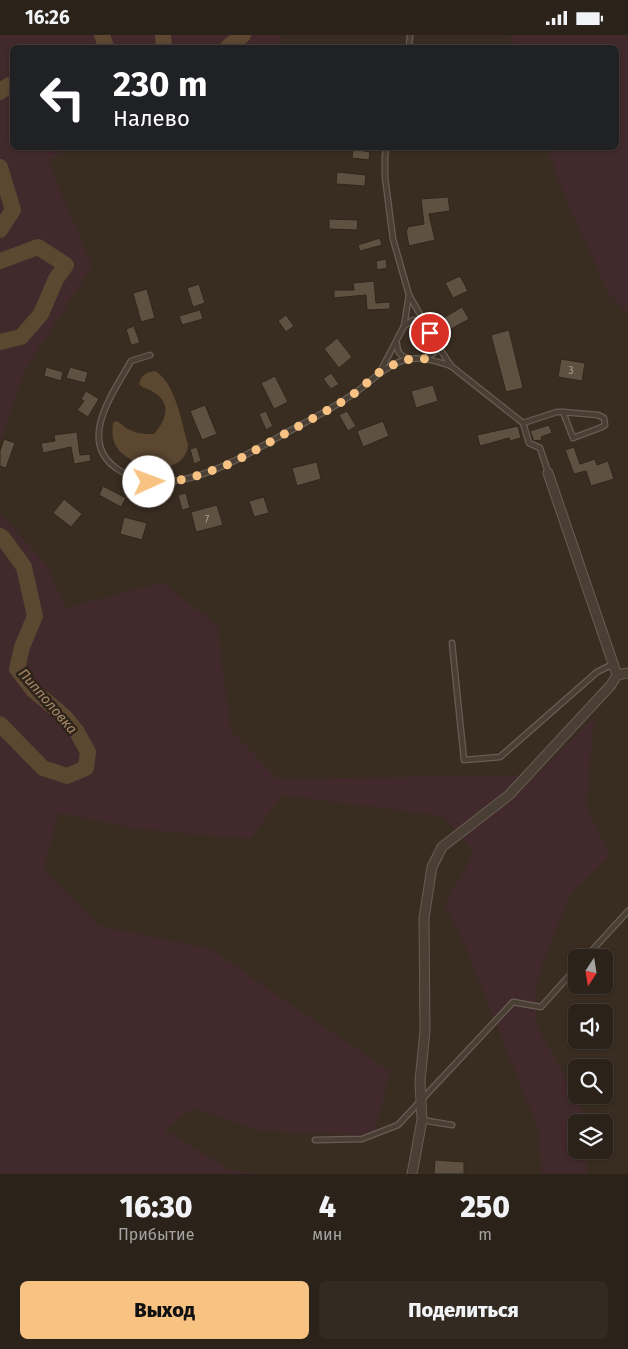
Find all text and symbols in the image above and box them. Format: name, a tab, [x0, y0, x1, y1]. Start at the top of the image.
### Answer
text: 16:26	[25, 6, 70, 29]
text: 230 m	[113, 63, 207, 105]
icon: left	[30, 65, 95, 130]
text: Налево	[113, 105, 190, 132]
pin	[409, 312, 451, 354]
icon: arrive	[416, 319, 444, 347]
house number: 3	[569, 365, 574, 377]
position arrow	[122, 455, 174, 507]
house number: 7	[205, 514, 210, 526]
water label: Пипполовка	[15, 665, 80, 737]
north arrow	[568, 949, 612, 994]
map controls	[568, 949, 613, 1159]
button: sound	[568, 1004, 613, 1049]
button: search	[568, 1059, 613, 1104]
button: layers	[568, 1114, 613, 1159]
text: 16:30	[120, 1189, 193, 1225]
text: 4	[319, 1189, 336, 1225]
text: 250	[460, 1189, 510, 1225]
text: Прибытие	[118, 1225, 194, 1244]
text: мин	[312, 1225, 342, 1244]
text: m	[478, 1225, 492, 1244]
button: Выход	[20, 1281, 309, 1339]
button: Поделиться	[319, 1281, 608, 1339]

